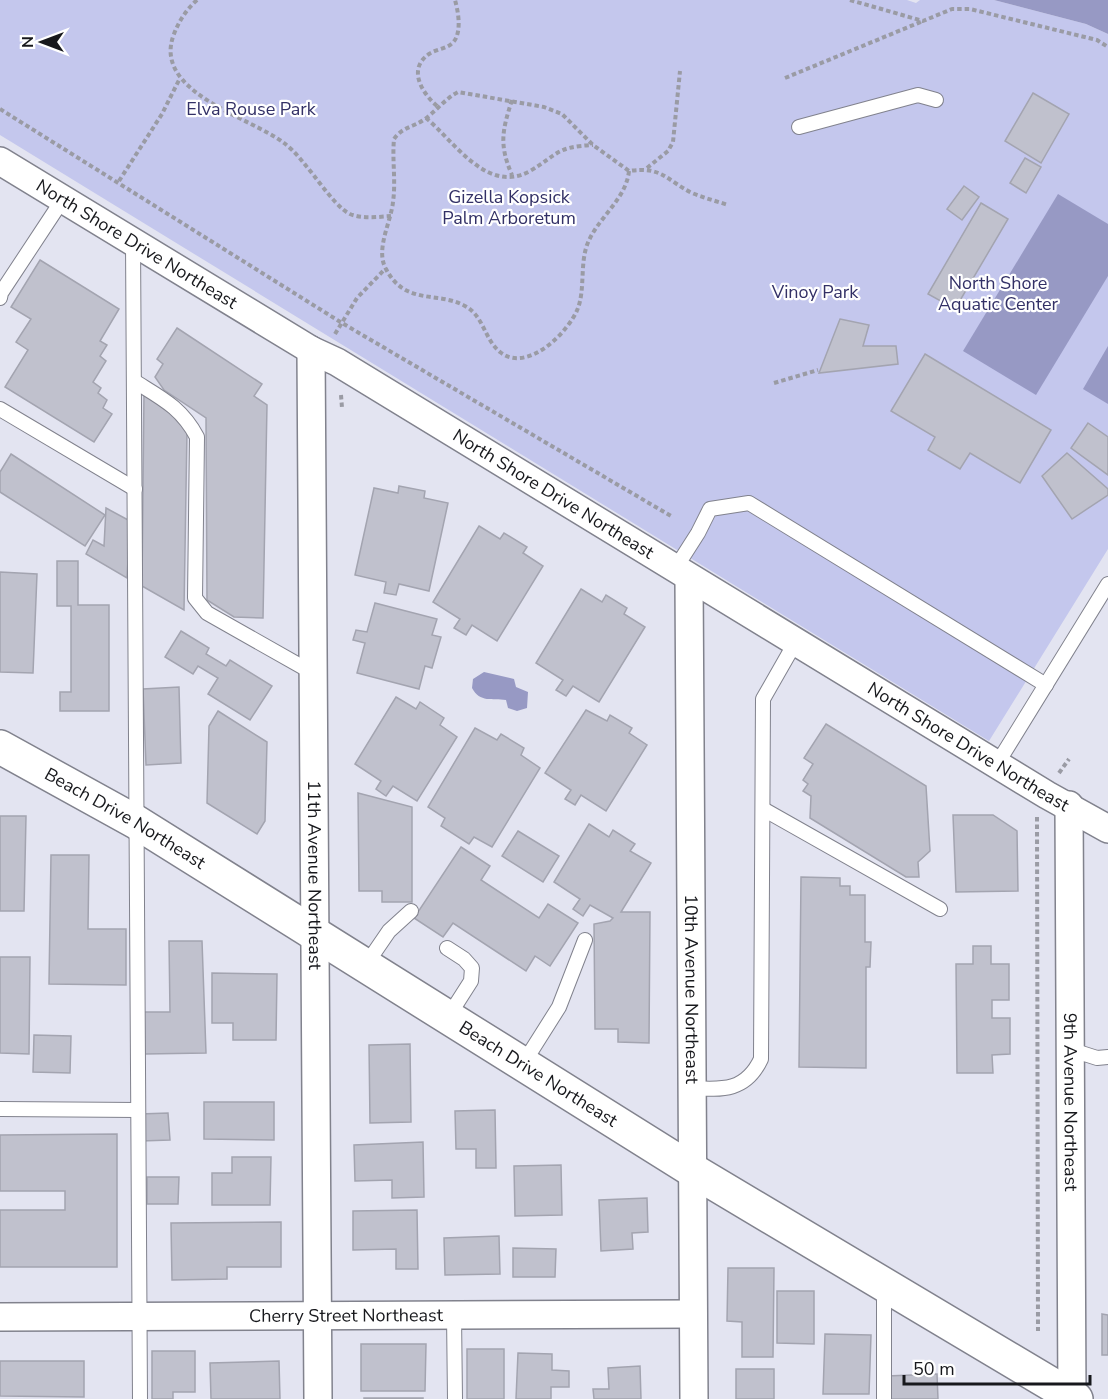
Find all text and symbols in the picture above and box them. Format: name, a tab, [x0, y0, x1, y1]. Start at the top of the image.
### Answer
north arrow	[12, 12, 72, 72]
text: N	[17, 36, 39, 48]
park label: Elva Rouse Park	[186, 97, 317, 121]
street label: North Shore Drive Northeast	[32, 174, 242, 315]
park label: Gizella Kopsick Palm Arboretum	[442, 185, 576, 230]
park label: North Shore Aquatic Center	[938, 271, 1059, 316]
park label: Vinoy Park	[771, 280, 859, 304]
street label: North Shore Drive Northeast	[448, 423, 659, 565]
street label: North Shore Drive Northeast	[863, 676, 1074, 817]
street label: Beach Drive Northeast	[40, 762, 211, 875]
street label: 11th Avenue Northeast	[302, 780, 327, 971]
street label: 10th Avenue Northeast	[679, 894, 704, 1085]
street label: 9th Avenue Northeast	[1058, 1013, 1083, 1192]
street label: Beach Drive Northeast	[455, 1015, 623, 1133]
street label: Cherry Street Northeast	[249, 1303, 444, 1328]
scale bar	[904, 1348, 1090, 1386]
text: 50 m	[913, 1357, 955, 1381]

